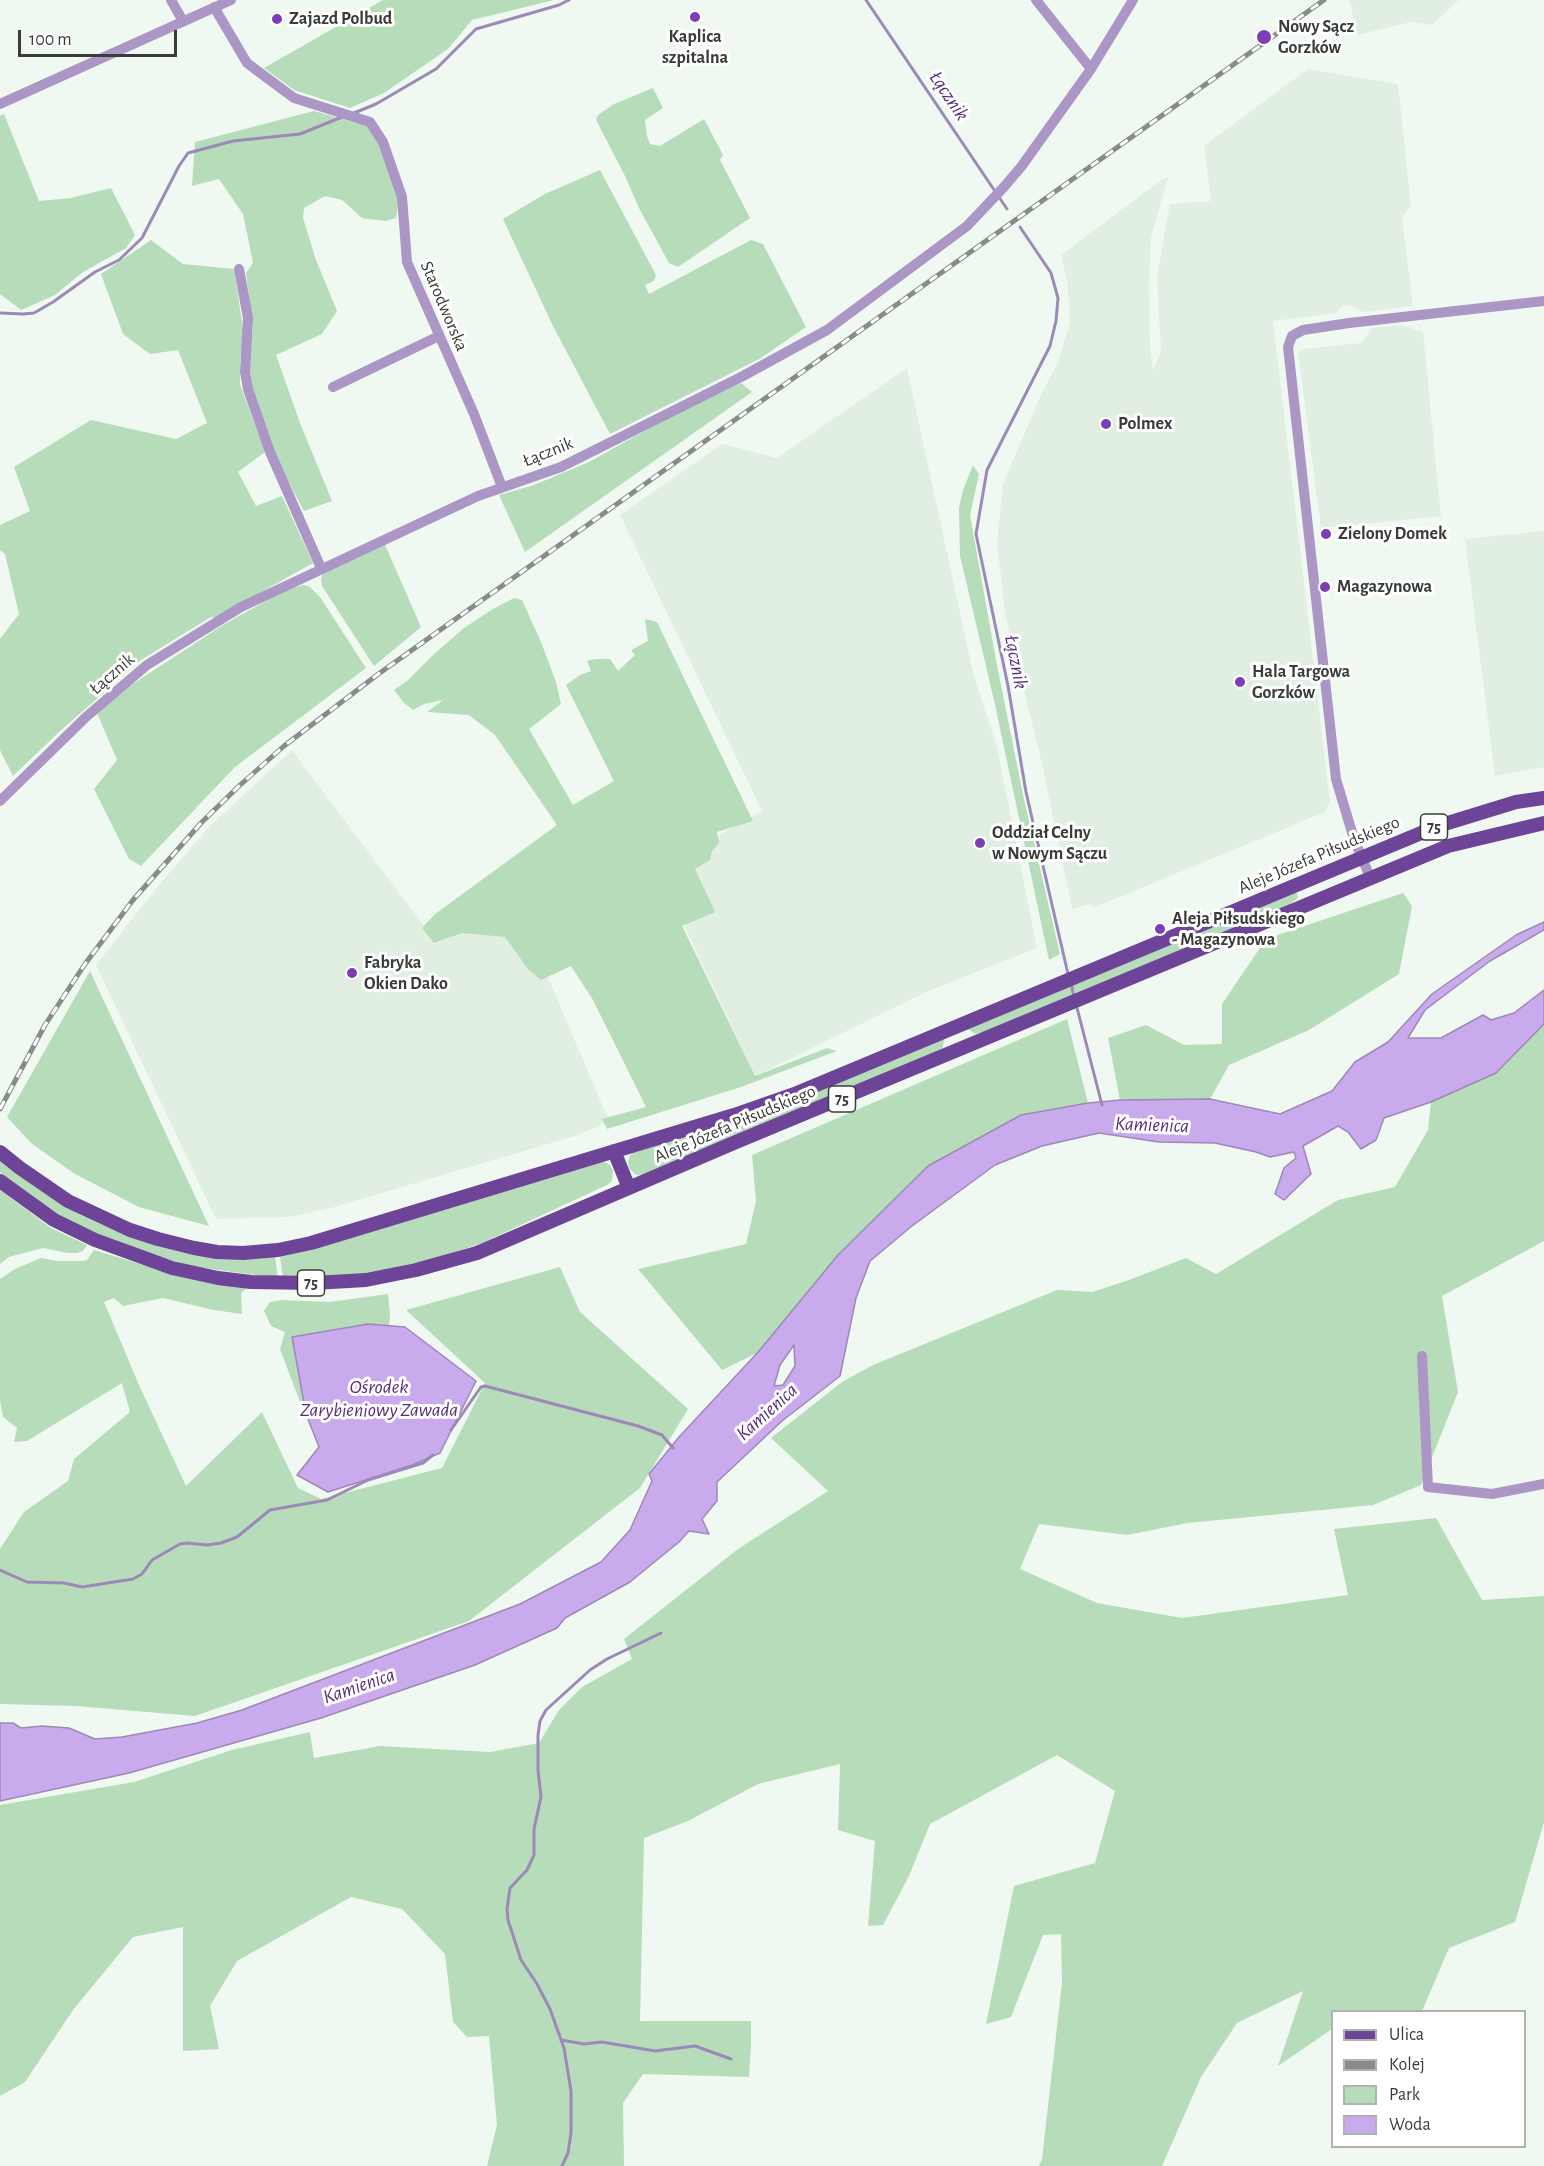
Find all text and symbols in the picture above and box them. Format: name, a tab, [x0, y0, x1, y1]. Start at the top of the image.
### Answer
place label: Zajazd Polbud	[289, 8, 392, 30]
marker: Kaplica szpitalna	[688, 10, 702, 24]
marker: Zajazd Polbud	[270, 12, 284, 26]
place label: Nowy Sącz Gorzków	[1278, 16, 1354, 58]
scale bar	[21, 18, 180, 56]
place label: Kaplica szpitalna	[662, 26, 728, 68]
marker: Nowy Sącz Gorzków	[1255, 28, 1273, 46]
text: 100 m	[29, 31, 72, 49]
water label: Łącznik	[924, 67, 974, 125]
street label: Starodworska	[415, 258, 473, 354]
place label: Polmex	[1118, 413, 1172, 435]
marker: Polmex	[1099, 417, 1113, 431]
street label: Łącznik	[520, 432, 576, 472]
place label: Zielony Domek	[1338, 523, 1447, 545]
marker: Zielony Domek	[1319, 527, 1333, 541]
place label: Magazynowa	[1337, 576, 1432, 598]
marker: Magazynowa	[1318, 580, 1332, 594]
water label: Łącznik	[999, 633, 1033, 691]
street label: Łącznik	[85, 649, 139, 699]
place label: Hala Targowa Gorzków	[1252, 661, 1350, 704]
marker: Hala Targowa Gorzków	[1233, 675, 1247, 689]
street label: Aleje Józefa Piłsudskiego	[1235, 811, 1403, 899]
road number: 75	[1420, 814, 1448, 840]
place label: Oddział Celny w Nowym Sączu	[992, 822, 1107, 864]
marker: Oddział Celny w Nowym Sączu	[973, 836, 987, 850]
place label: Aleja Piłsudskiego - Magazynowa	[1172, 908, 1305, 950]
marker: Aleja Piłsudskiego - Magazynowa	[1153, 922, 1167, 936]
place label: Fabryka Okien Dako	[364, 952, 448, 994]
marker: Fabryka Okien Dako	[345, 966, 359, 980]
street label: Aleje Józefa Piłsudskiego	[651, 1080, 819, 1168]
road number: 75	[828, 1086, 856, 1112]
water label: Kamienica	[1115, 1112, 1189, 1138]
road number: 75	[298, 1270, 324, 1296]
water label: Ośrodek Zarybieniowy Zawada	[300, 1375, 458, 1422]
water label: Kamienica	[731, 1378, 803, 1446]
water label: Kamienica	[320, 1663, 398, 1709]
legend	[1331, 2010, 1526, 2148]
text: Ulica	[1389, 2026, 1424, 2044]
text: Kolej	[1389, 2056, 1425, 2074]
text: Park	[1389, 2086, 1420, 2104]
text: Woda	[1389, 2116, 1431, 2134]

